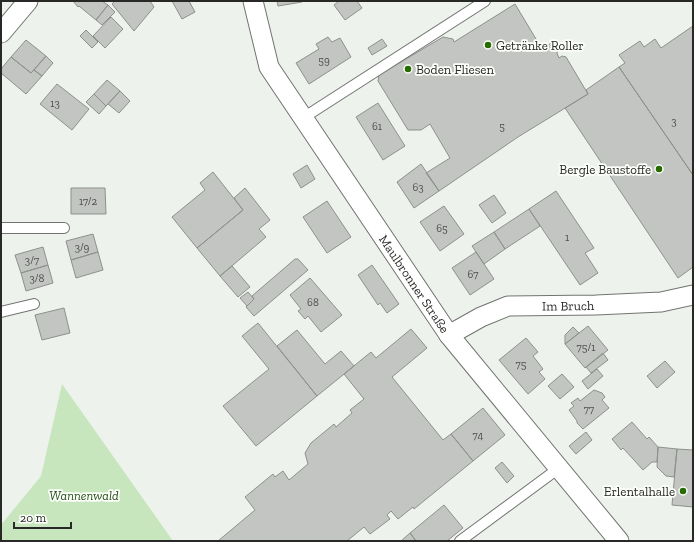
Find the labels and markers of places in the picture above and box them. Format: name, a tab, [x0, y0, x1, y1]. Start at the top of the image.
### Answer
place label: Getränke Roller	[496, 38, 584, 53]
marker: Getränke Roller	[483, 40, 493, 50]
place label: Boden Fliesen	[416, 62, 494, 77]
marker: Boden Fliesen	[403, 64, 413, 74]
place label: Bergle Baustoffe	[559, 162, 651, 177]
marker: Bergle Baustoffe	[654, 164, 664, 174]
place label: Erlentalhalle	[604, 484, 675, 499]
marker: Erlentalhalle	[678, 486, 688, 496]

